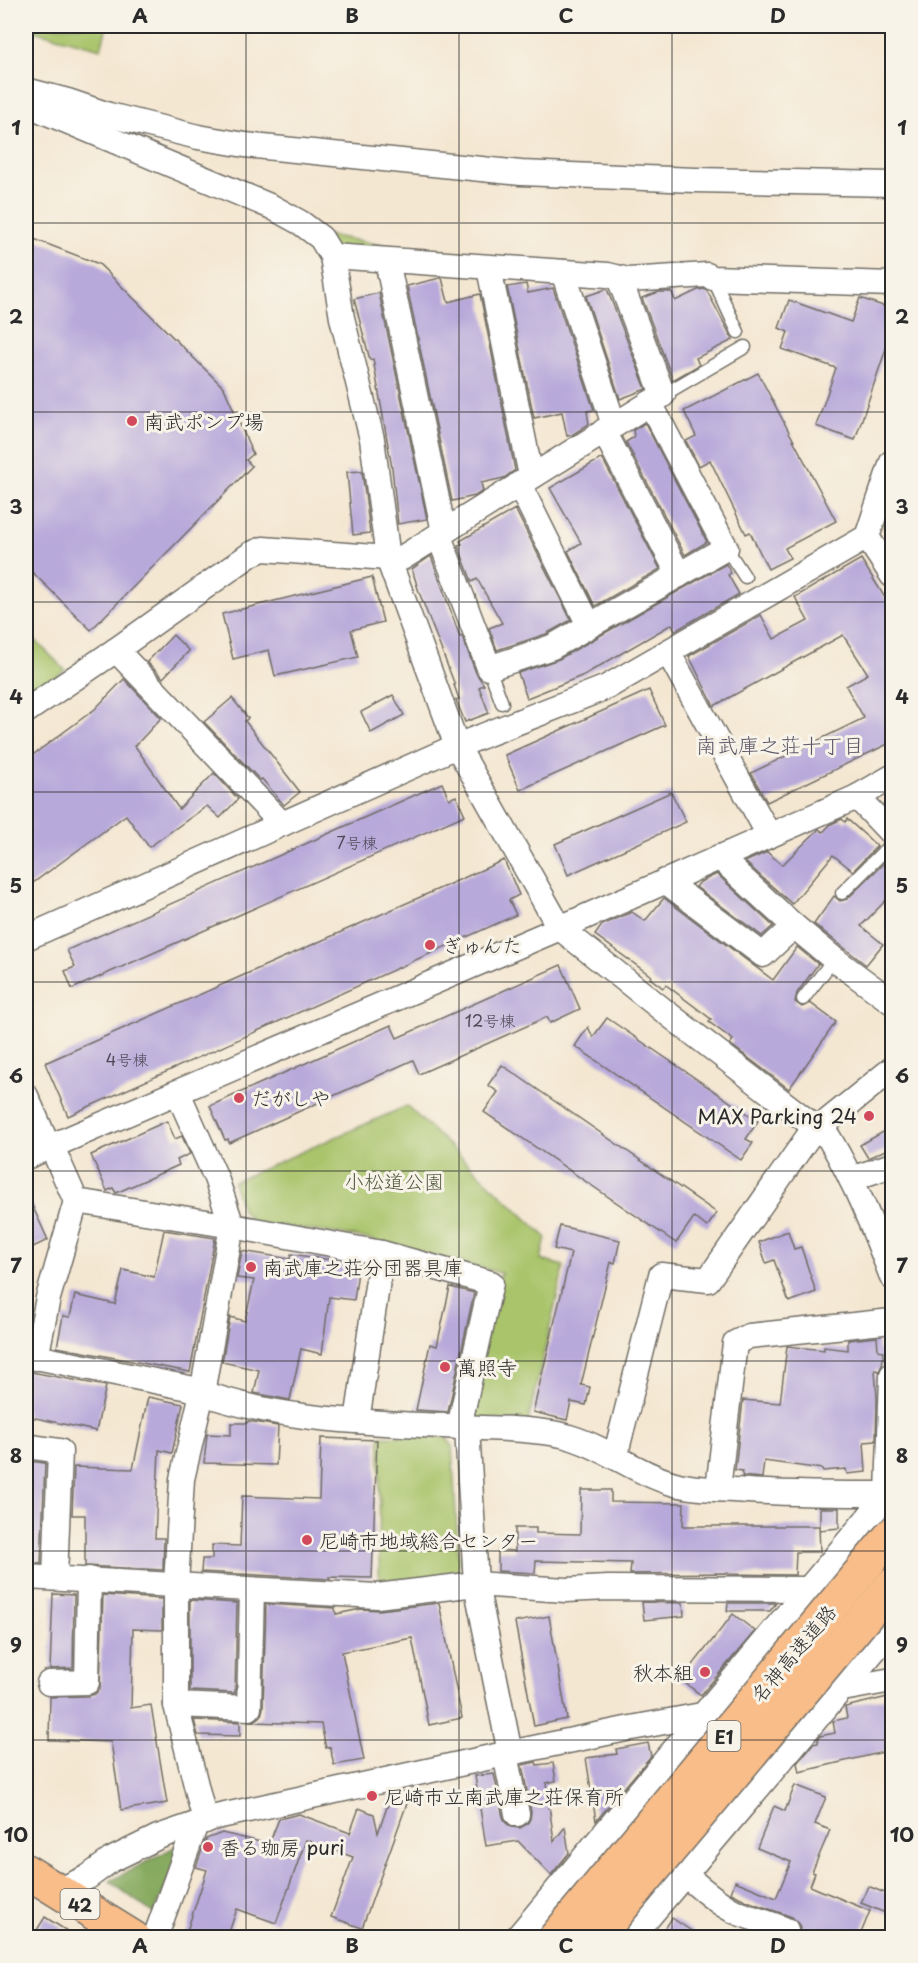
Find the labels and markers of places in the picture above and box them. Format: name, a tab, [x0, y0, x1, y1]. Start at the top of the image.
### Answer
place label: 南武ポンプ場	[144, 406, 264, 436]
marker: 南武ポンプ場	[125, 414, 139, 428]
place label: ぎゅんた	[442, 930, 522, 960]
marker: ぎゅんた	[423, 938, 437, 952]
place label: だがしや	[251, 1083, 331, 1113]
marker: だがしや	[232, 1091, 246, 1105]
place label: MAX Parking 24	[698, 1101, 857, 1131]
marker: MAX Parking 24	[862, 1109, 876, 1123]
place label: 南武庫之荘分団器具庫	[263, 1252, 463, 1282]
marker: 南武庫之荘分団器具庫	[244, 1260, 258, 1274]
place label: 萬照寺	[457, 1352, 517, 1382]
marker: 萬照寺	[438, 1360, 452, 1374]
place label: 尼崎市地域総合センター	[319, 1525, 538, 1555]
marker: 尼崎市地域総合センター	[300, 1533, 314, 1547]
place label: 秋本組	[633, 1657, 693, 1687]
marker: 秋本組	[698, 1665, 712, 1679]
place label: 尼崎市立南武庫之荘保育所	[384, 1781, 624, 1811]
marker: 尼崎市立南武庫之荘保育所	[365, 1789, 379, 1803]
place label: 香る珈房 puri	[220, 1832, 345, 1862]
marker: 香る珈房 puri	[201, 1840, 215, 1854]

